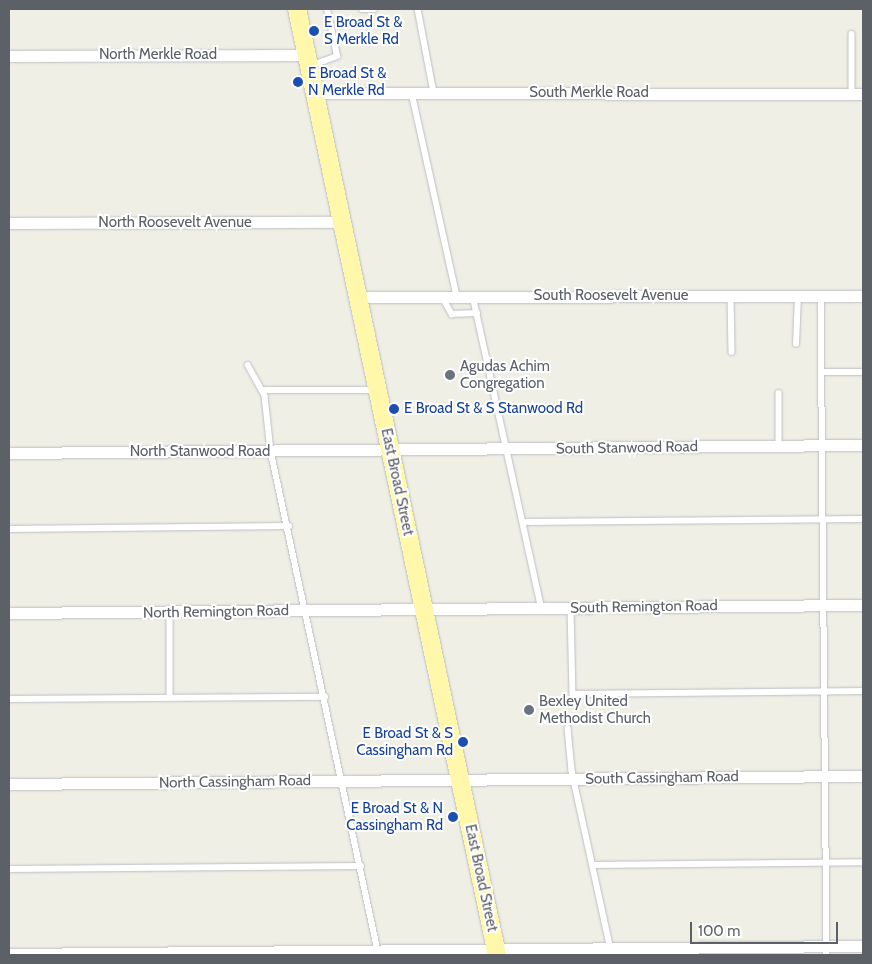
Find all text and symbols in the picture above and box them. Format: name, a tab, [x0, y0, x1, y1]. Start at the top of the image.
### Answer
place label: E Broad St & S Merkle Rd	[324, 13, 402, 48]
marker: E Broad St & S Merkle Rd	[308, 25, 320, 37]
street label: North Merkle Road	[99, 46, 217, 64]
place label: E Broad St & N Merkle Rd	[308, 64, 386, 99]
marker: E Broad St & N Merkle Rd	[292, 76, 304, 88]
street label: South Merkle Road	[529, 84, 649, 102]
street label: North Roosevelt Avenue	[98, 214, 252, 232]
street label: South Roosevelt Avenue	[534, 287, 688, 305]
place label: Agudas Achim Congregation	[460, 357, 550, 392]
marker: Agudas Achim Congregation	[444, 369, 456, 381]
place label: E Broad St & S Stanwood Rd	[404, 400, 583, 418]
marker: E Broad St & S Stanwood Rd	[388, 403, 400, 415]
street label: East Broad Street	[377, 427, 417, 537]
street label: South Stanwood Road	[556, 438, 698, 458]
street label: North Stanwood Road	[130, 443, 270, 461]
street label: South Remington Road	[570, 597, 718, 617]
street label: North Remington Road	[143, 602, 289, 622]
place label: Bexley United Methodist Church	[539, 692, 651, 727]
marker: Bexley United Methodist Church	[523, 704, 535, 716]
place label: E Broad St & S Cassingham Rd	[356, 724, 453, 759]
marker: E Broad St & S Cassingham Rd	[457, 736, 469, 748]
street label: South Cassingham Road	[585, 768, 739, 788]
street label: North Cassingham Road	[159, 772, 311, 792]
place label: E Broad St & N Cassingham Rd	[346, 799, 443, 834]
marker: E Broad St & N Cassingham Rd	[447, 811, 459, 823]
street label: East Broad Street	[461, 823, 501, 933]
scale bar	[692, 912, 840, 944]
text: 100 m	[698, 922, 740, 940]

